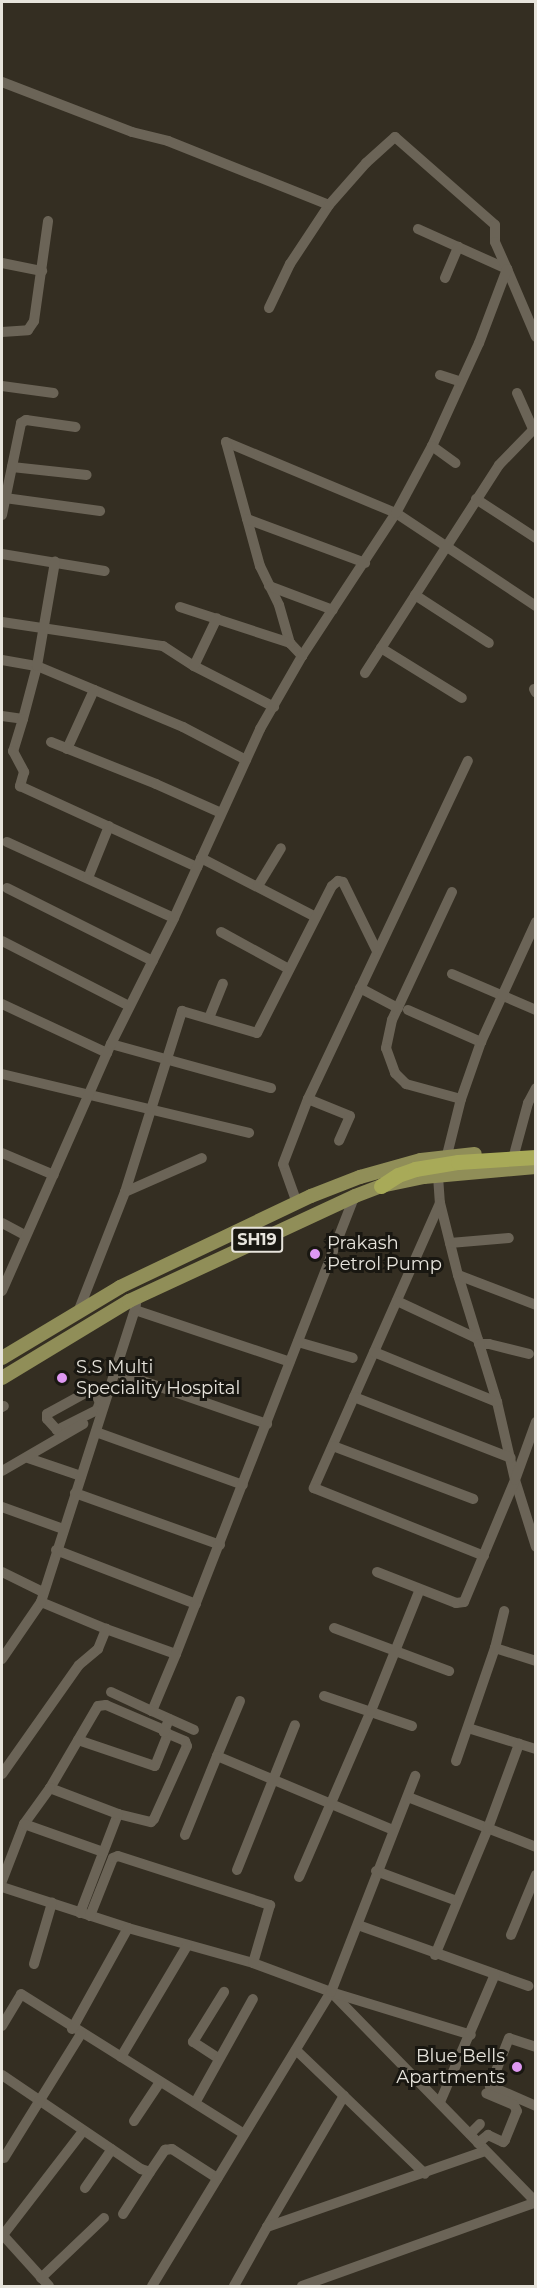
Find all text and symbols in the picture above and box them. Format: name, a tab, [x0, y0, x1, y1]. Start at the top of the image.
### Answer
road number: SH19	[230, 1227, 284, 1253]
place label: Prakash Petrol Pump	[327, 1233, 442, 1276]
marker: Prakash Petrol Pump	[308, 1247, 322, 1261]
place label: S.S Multi Speciality Hospital	[76, 1357, 240, 1400]
marker: S.S Multi Speciality Hospital	[53, 1369, 71, 1387]
place label: Blue Bells Apartments	[396, 2046, 505, 2088]
marker: Blue Bells Apartments	[510, 2060, 524, 2074]

